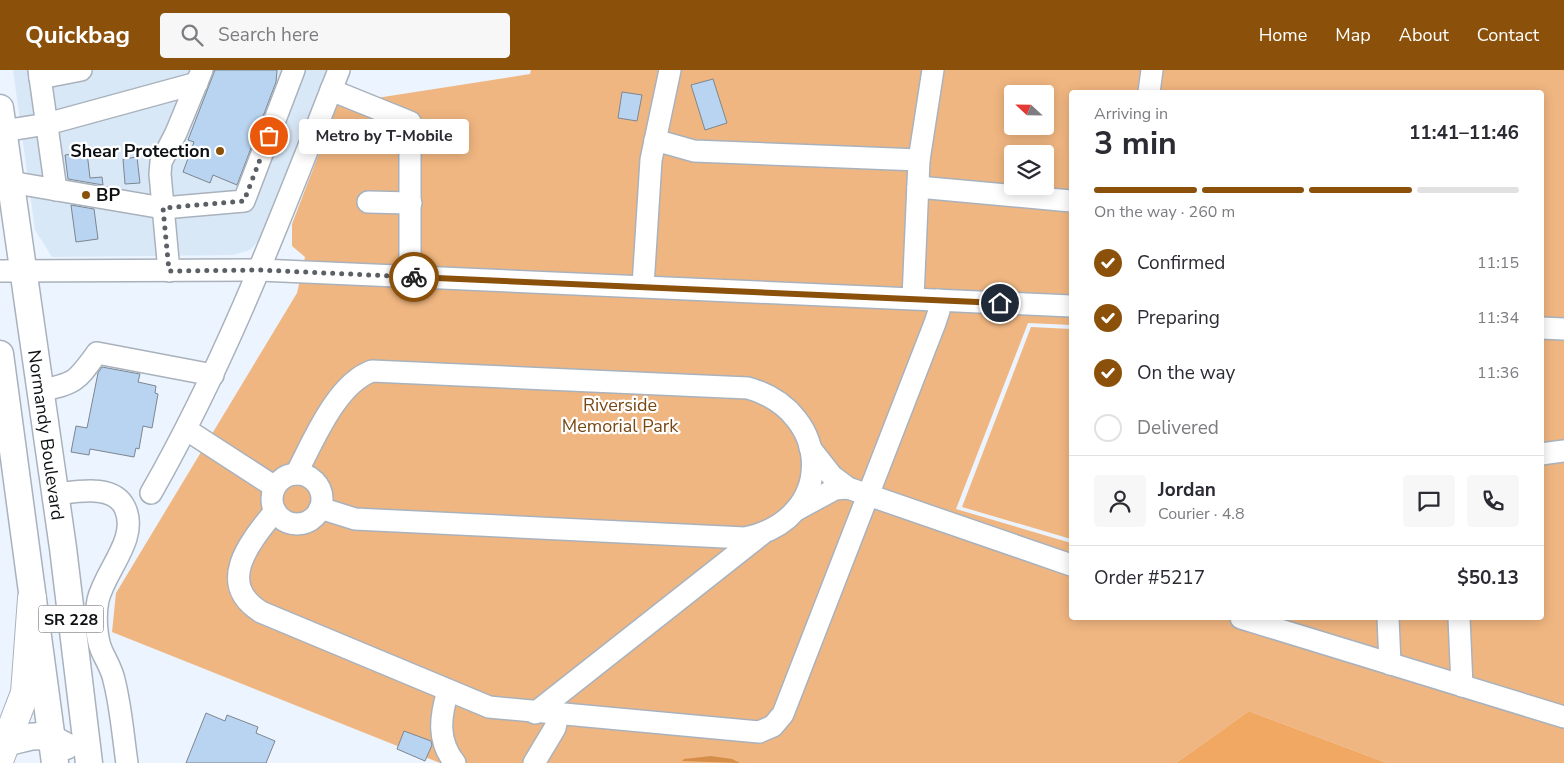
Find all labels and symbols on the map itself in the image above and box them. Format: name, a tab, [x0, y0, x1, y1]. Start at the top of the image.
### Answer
north arrow	[1004, 85, 1054, 135]
pin	[248, 115, 290, 157]
callout: Metro by T-Mobile	[299, 118, 469, 154]
place label: Shear Protection	[70, 139, 210, 163]
marker: Shear Protection	[214, 145, 226, 157]
place label: BP	[96, 183, 120, 207]
marker: BP	[80, 189, 92, 201]
courier	[389, 252, 439, 302]
pin	[979, 282, 1021, 324]
street label: Normandy Boulevard	[22, 348, 70, 522]
park label: Riverside Memorial Park	[562, 393, 679, 438]
road number: SR 228	[38, 606, 104, 632]

